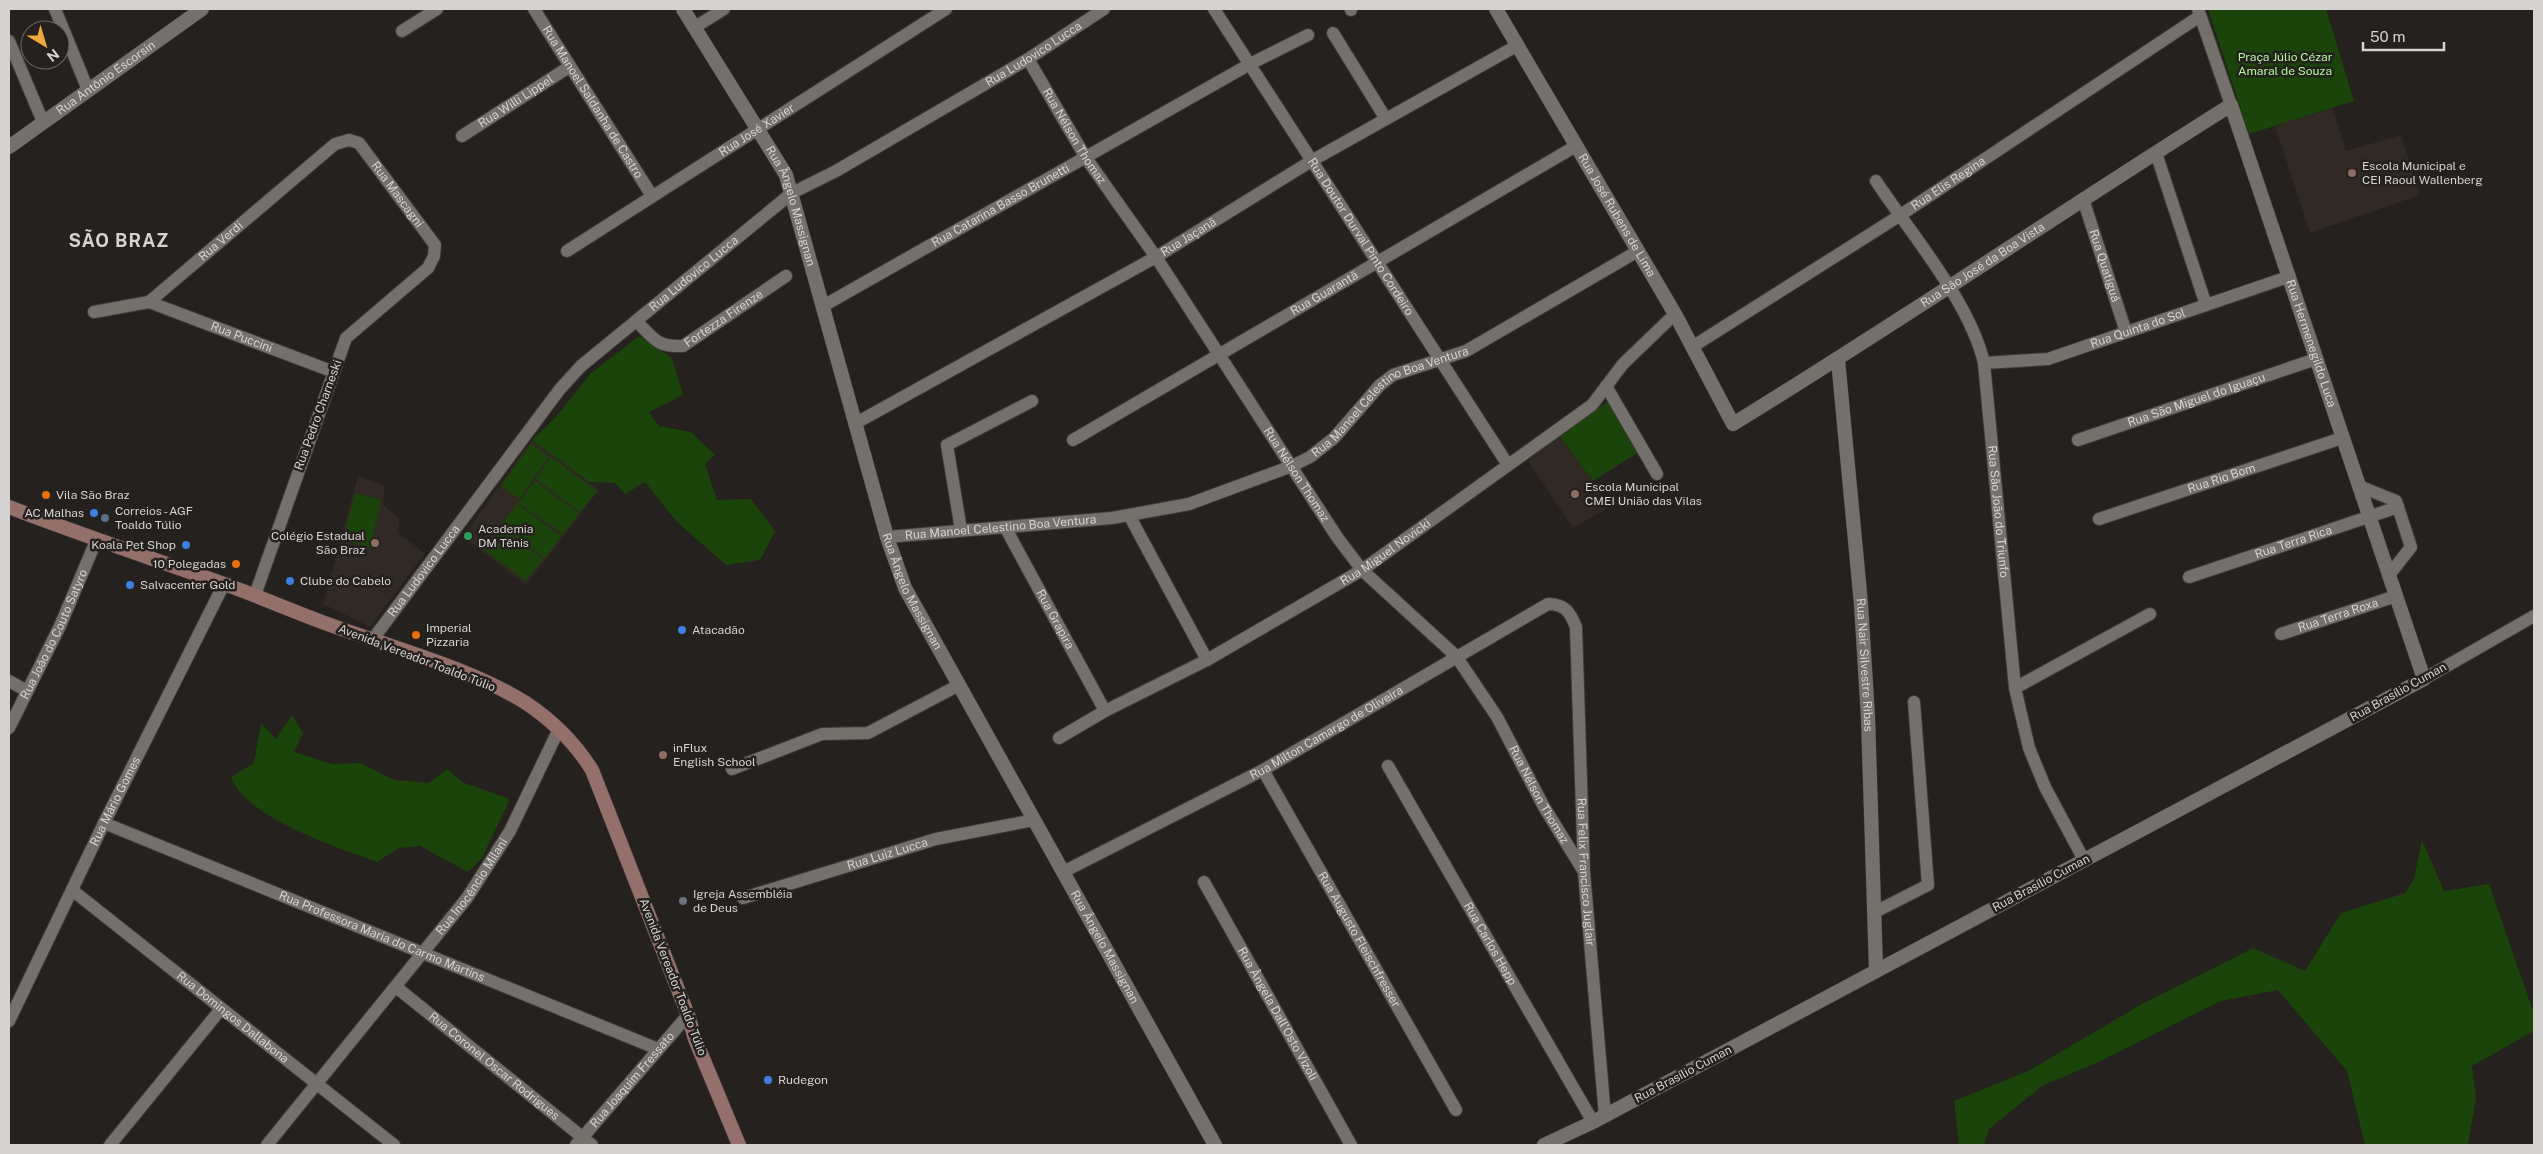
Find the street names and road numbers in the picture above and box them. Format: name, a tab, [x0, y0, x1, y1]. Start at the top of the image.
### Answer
street label: Rua Ludovico Lucca	[983, 19, 1084, 89]
street label: Rua Manoel Saldanha de Castro	[539, 23, 646, 181]
street label: Rua Antônio Escorsin	[54, 38, 158, 118]
street label: Rua Willi Lippel	[476, 72, 556, 131]
street label: Rua Nélson Thomaz	[1040, 86, 1109, 187]
street label: Rua José Xavier	[716, 100, 797, 159]
street label: Rua Ângelo Massignan	[763, 143, 818, 268]
street label: Rua José Rubens de Lima	[1575, 151, 1659, 279]
street label: Rua Elis Regina	[1908, 154, 1988, 213]
street label: Rua Doutor Durval Pinto Cordeiro	[1305, 155, 1417, 318]
street label: Rua Mascagni	[368, 159, 426, 230]
street label: Rua Catarina Basso Brunetti	[929, 161, 1072, 250]
street label: Rua Jaçanã	[1158, 215, 1219, 259]
street label: Rua Verdi	[196, 218, 246, 264]
street label: Rua São José da Boa Vista	[1918, 220, 2047, 310]
street label: Rua Quatiguá	[2086, 228, 2123, 304]
street label: Rua Ludovico Lucca	[646, 233, 741, 314]
street label: Rua Guarantã	[1288, 268, 1361, 318]
street label: Rua Hermenegildo Luca	[2283, 278, 2339, 409]
street label: Fortezza Firenze	[682, 287, 766, 350]
street label: Rua Quinta do Sol	[2088, 305, 2188, 351]
street label: Rua Puccini	[209, 319, 275, 355]
street label: Rua Manoel Celestino Boa Ventura	[1309, 344, 1470, 460]
street label: Rua Pedro Charneski	[292, 358, 344, 472]
street label: Rua São Miguel do Iguaçu	[2126, 370, 2267, 430]
street label: Rua Nélson Thomaz	[1261, 424, 1333, 525]
street label: Rua São João do Triunfo	[1985, 445, 2011, 579]
street label: Rua Rio Bom	[2186, 460, 2257, 496]
street label: Rua Manoel Celestino Boa Ventura	[904, 512, 1097, 542]
street label: Rua Miguel Novicki	[1338, 516, 1433, 588]
street label: Rua Ludovico Lucca	[385, 522, 463, 620]
street label: Rua Terra Rica	[2253, 523, 2334, 561]
street label: Rua Ângelo Massignan	[879, 531, 945, 652]
street label: Rua João do Couto Satyro	[18, 567, 90, 702]
street label: Rua Grapira	[1033, 587, 1077, 652]
street label: Rua Terra Roxa	[2296, 595, 2380, 635]
street label: Rua Nair Silvestre Ribas	[1853, 597, 1875, 732]
street label: Avenida Vereador Toaldo Túlio	[336, 621, 498, 695]
street label: Rua Brasílio Cuman	[2347, 660, 2449, 724]
street label: Rua Milton Camargo de Oliveira	[1247, 683, 1406, 783]
street label: Rua Nélson Thomaz	[1506, 743, 1572, 846]
street label: Rua Mário Gomes	[87, 754, 143, 848]
street label: Rua Felix Francisco Juglair	[1575, 798, 1597, 947]
street label: Rua Luiz Lucca	[845, 835, 929, 873]
street label: Rua Inocêncio Milani	[433, 836, 510, 938]
street label: Rua Brasílio Cuman	[1990, 851, 2092, 915]
street label: Rua Augusto Fleischfresser	[1315, 869, 1403, 1010]
street label: Rua Professora Maria do Carmo Martins	[277, 888, 487, 985]
street label: Rua Ângelo Massignan	[1068, 888, 1142, 1006]
street label: Avenida Vereador Toaldo Túlio	[636, 896, 710, 1058]
street label: Rua Carlos Hepp	[1461, 900, 1520, 988]
street label: Rua Ângela Dall'Osto Vizoli	[1235, 945, 1321, 1083]
street label: Rua Domingos Dallabona	[174, 969, 292, 1066]
street label: Rua Coronel Oscar Rodrigues	[426, 1009, 562, 1123]
street label: Rua Joaquim Fressato	[587, 1029, 677, 1130]
street label: Rua Brasílio Cuman	[1632, 1042, 1734, 1106]

